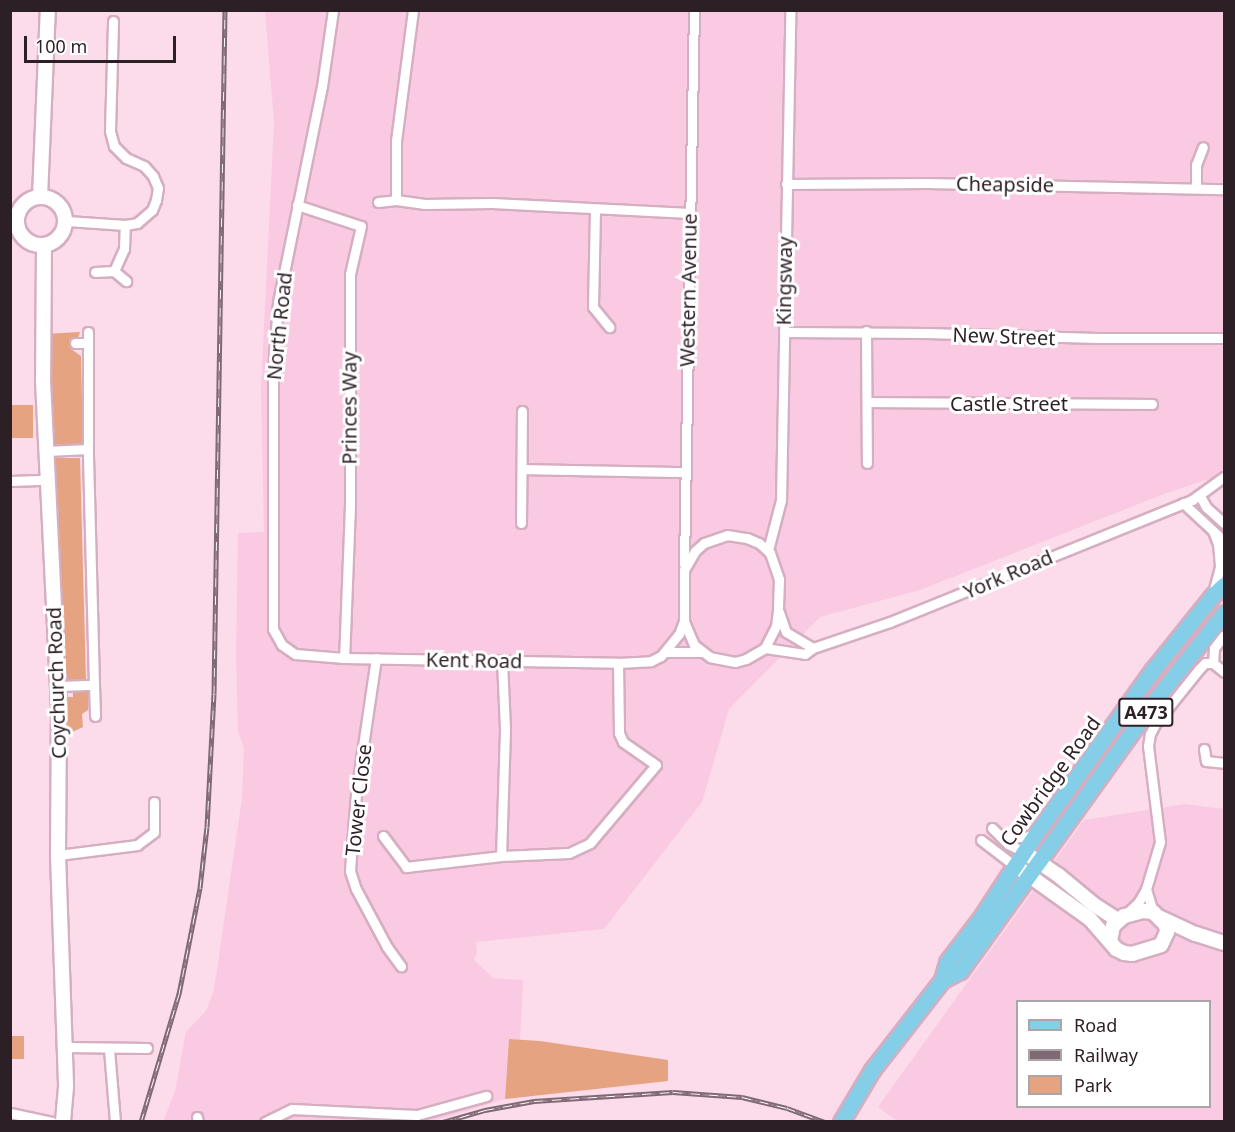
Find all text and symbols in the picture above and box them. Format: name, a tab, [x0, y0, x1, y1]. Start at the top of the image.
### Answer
scale bar	[27, 24, 178, 62]
text: 100 m	[35, 34, 87, 58]
street label: Cheapside	[956, 171, 1054, 197]
street label: Western Avenue	[675, 213, 701, 367]
street label: Kingsway	[771, 236, 797, 326]
street label: North Road	[261, 271, 297, 381]
street label: New Street	[952, 322, 1056, 350]
street label: Princes Way	[337, 351, 361, 465]
street label: Castle Street	[950, 391, 1068, 415]
street label: York Road	[960, 544, 1056, 604]
street label: Coychurch Road	[41, 607, 71, 759]
street label: Kent Road	[426, 647, 522, 673]
road number: A473	[1118, 697, 1174, 727]
street label: Cowbridge Road	[995, 711, 1105, 851]
street label: Tower Close	[340, 743, 376, 857]
legend	[1016, 1000, 1211, 1108]
text: Road	[1074, 1013, 1117, 1037]
text: Railway	[1074, 1043, 1138, 1067]
text: Park	[1074, 1073, 1112, 1097]

